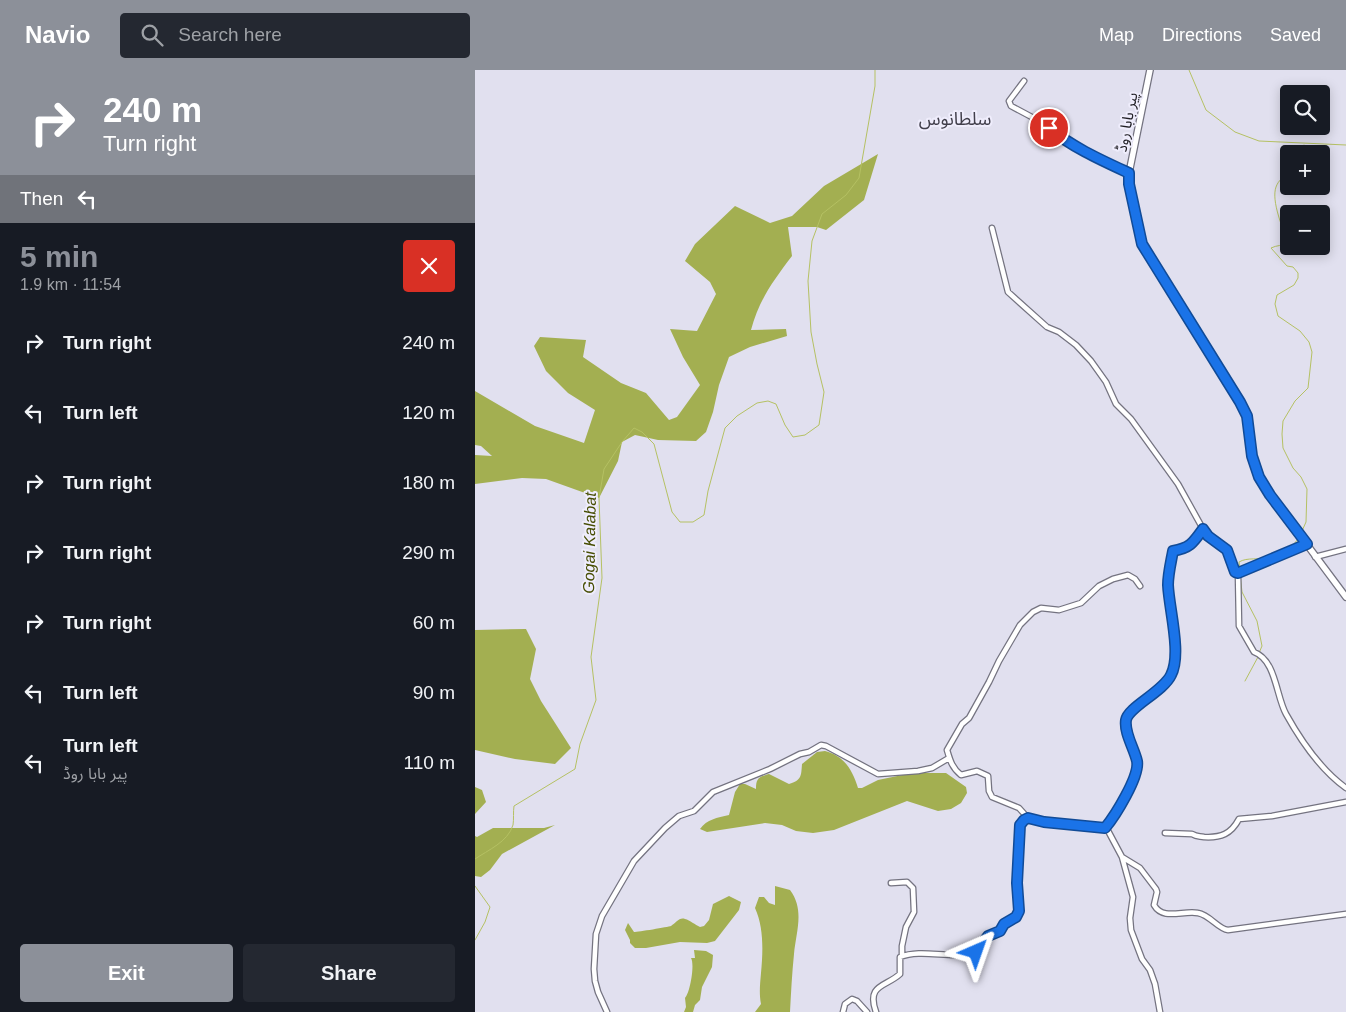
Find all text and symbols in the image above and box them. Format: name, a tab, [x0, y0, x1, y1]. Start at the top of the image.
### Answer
search box	[120, 13, 470, 58]
text: Navio	[25, 21, 90, 48]
icon: search	[138, 21, 166, 49]
text: Search here	[178, 24, 282, 45]
text: Map	[1099, 25, 1134, 45]
text: Directions	[1162, 25, 1242, 45]
text: Saved	[1270, 25, 1321, 45]
map controls	[1280, 85, 1330, 255]
button: search	[1280, 85, 1330, 135]
icon: right	[20, 90, 85, 155]
text: 240 m	[103, 90, 202, 129]
street label: پیر بابا روڈ	[1112, 91, 1143, 154]
pin	[1028, 107, 1070, 149]
district label: سلطانوس	[919, 109, 991, 130]
icon: arrive	[1035, 114, 1063, 142]
text: Turn right	[103, 131, 196, 156]
button: +	[1280, 145, 1330, 195]
icon: left	[73, 185, 101, 213]
text: Then	[20, 188, 63, 209]
button: −	[1280, 205, 1330, 255]
text: 5 min	[20, 240, 98, 273]
button: close	[403, 240, 455, 292]
text: 1.9 km · 11:54	[20, 276, 121, 293]
icon: right	[20, 329, 48, 357]
text: Turn right	[63, 332, 151, 353]
text: 240 m	[402, 332, 455, 353]
icon: left	[20, 399, 48, 427]
text: Turn left	[63, 402, 138, 423]
text: 120 m	[402, 402, 455, 423]
icon: right	[20, 469, 48, 497]
text: Turn right	[63, 472, 151, 493]
text: 180 m	[402, 472, 455, 493]
water label: Gogai Kalabat	[580, 492, 599, 594]
icon: right	[20, 539, 48, 567]
text: Turn right	[63, 542, 151, 563]
text: 290 m	[402, 542, 455, 563]
icon: right	[20, 609, 48, 637]
text: Turn right	[63, 612, 151, 633]
text: 60 m	[413, 612, 455, 633]
icon: left	[20, 679, 48, 707]
text: Turn left	[63, 682, 138, 703]
text: 90 m	[413, 682, 455, 703]
text: Turn left	[63, 735, 138, 756]
icon: left	[20, 749, 48, 777]
text: 110 m	[404, 752, 455, 773]
text: پیر بابا روڈ	[63, 765, 128, 782]
position arrow	[949, 925, 1001, 977]
button: Exit	[20, 944, 233, 1002]
button: Share	[243, 944, 455, 1002]

